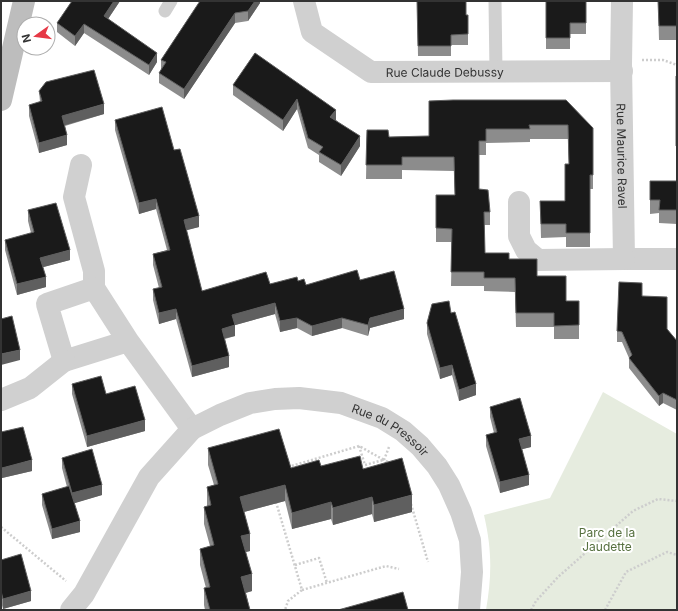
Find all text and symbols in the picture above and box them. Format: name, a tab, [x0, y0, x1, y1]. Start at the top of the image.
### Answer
north arrow	[16, 16, 56, 56]
text: N	[18, 33, 34, 44]
street label: Rue Claude Debussy	[386, 64, 504, 79]
street label: Rue Maurice Ravel	[614, 103, 631, 209]
street label: Rue du Pressoir	[350, 400, 433, 459]
park label: Parc de la Jaudette	[579, 525, 635, 554]

